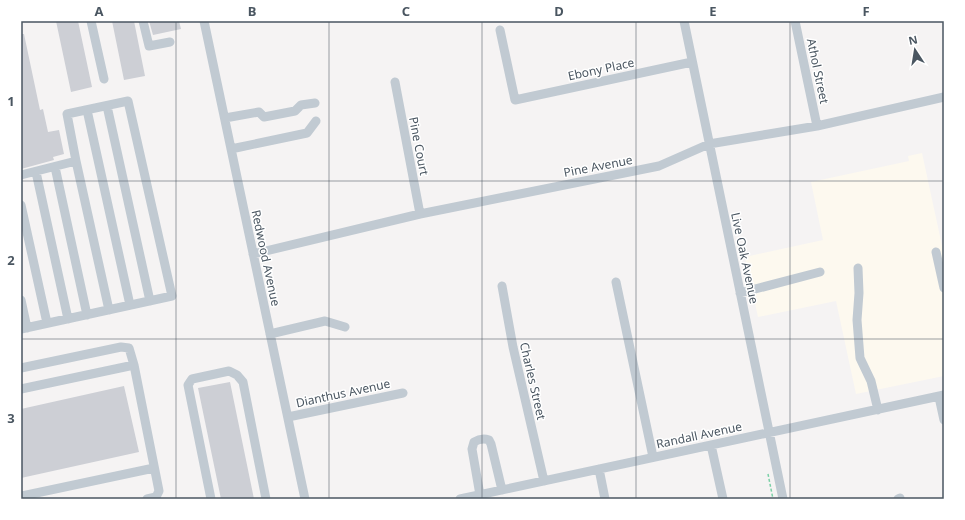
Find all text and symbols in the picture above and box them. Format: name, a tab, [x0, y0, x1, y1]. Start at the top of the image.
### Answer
text: A	[95, 2, 104, 20]
text: B	[248, 2, 256, 20]
text: C	[402, 2, 410, 20]
text: D	[554, 2, 564, 20]
text: E	[709, 2, 717, 20]
text: F	[862, 2, 870, 20]
north arrow	[895, 30, 935, 70]
text: N	[907, 31, 919, 48]
street label: Athol Street	[803, 37, 833, 106]
street label: Ebony Place	[566, 54, 636, 84]
text: 1	[7, 92, 15, 110]
street label: Pine Court	[405, 115, 433, 177]
street label: Pine Avenue	[562, 151, 634, 181]
street label: Redwood Avenue	[247, 208, 285, 308]
street label: Live Oak Avenue	[727, 211, 763, 306]
text: 2	[7, 251, 15, 269]
street label: Charles Street	[516, 341, 550, 422]
street label: Dianthus Avenue	[294, 375, 392, 411]
text: 3	[7, 409, 15, 427]
street label: Randall Avenue	[655, 418, 744, 452]

